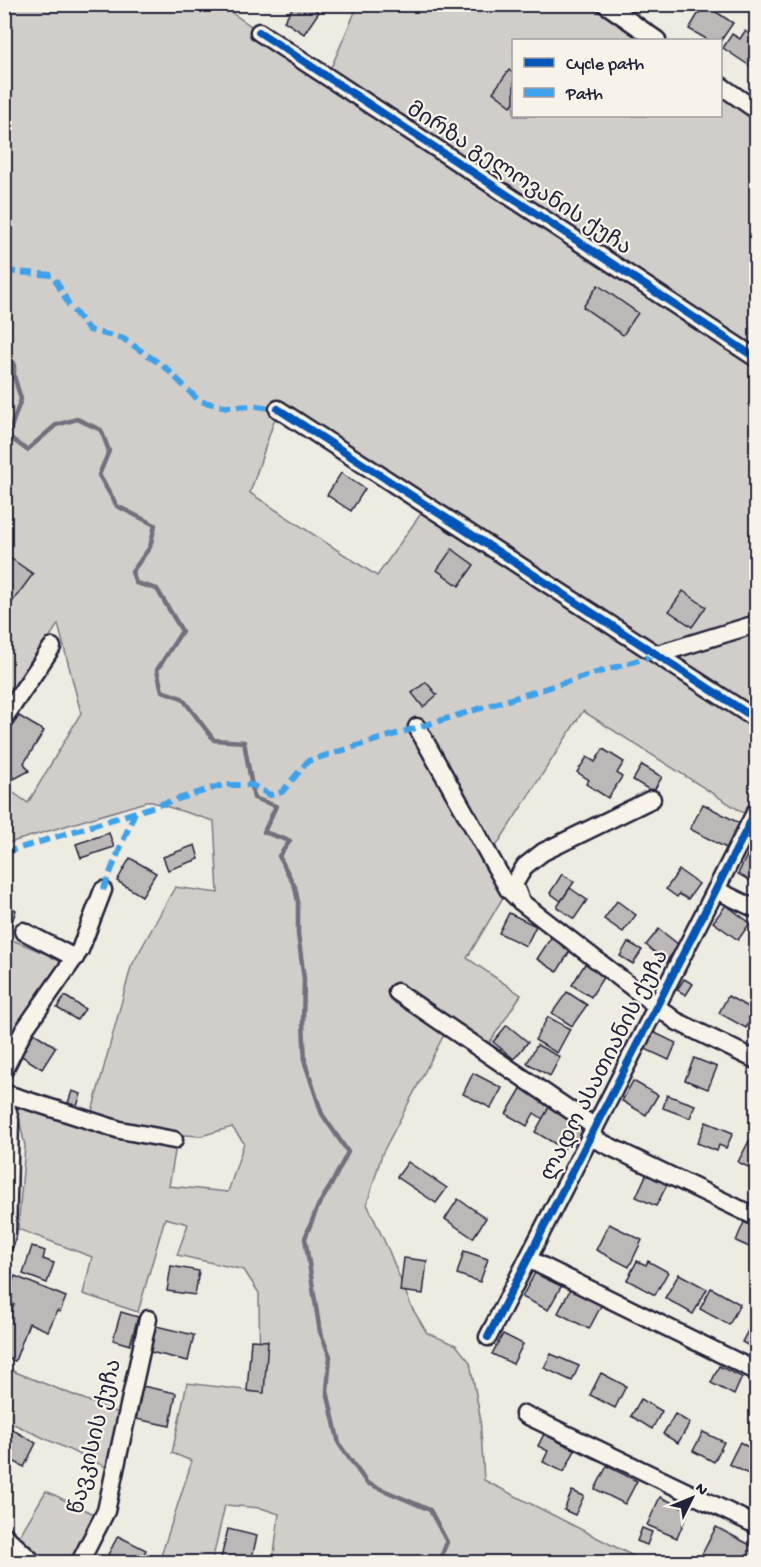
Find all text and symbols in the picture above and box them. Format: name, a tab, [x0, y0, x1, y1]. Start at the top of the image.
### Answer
legend	[512, 39, 722, 117]
text: Cycle path	[566, 55, 644, 76]
text: Path	[565, 85, 603, 106]
street label: მირზა გელოვანის ქუჩა	[401, 98, 635, 262]
street label: ლადო ასათიანის ქუჩა	[536, 946, 676, 1186]
street label: წავკისის ქუჩა	[65, 1357, 129, 1517]
north arrow	[662, 1468, 722, 1528]
text: N	[690, 1480, 711, 1501]

